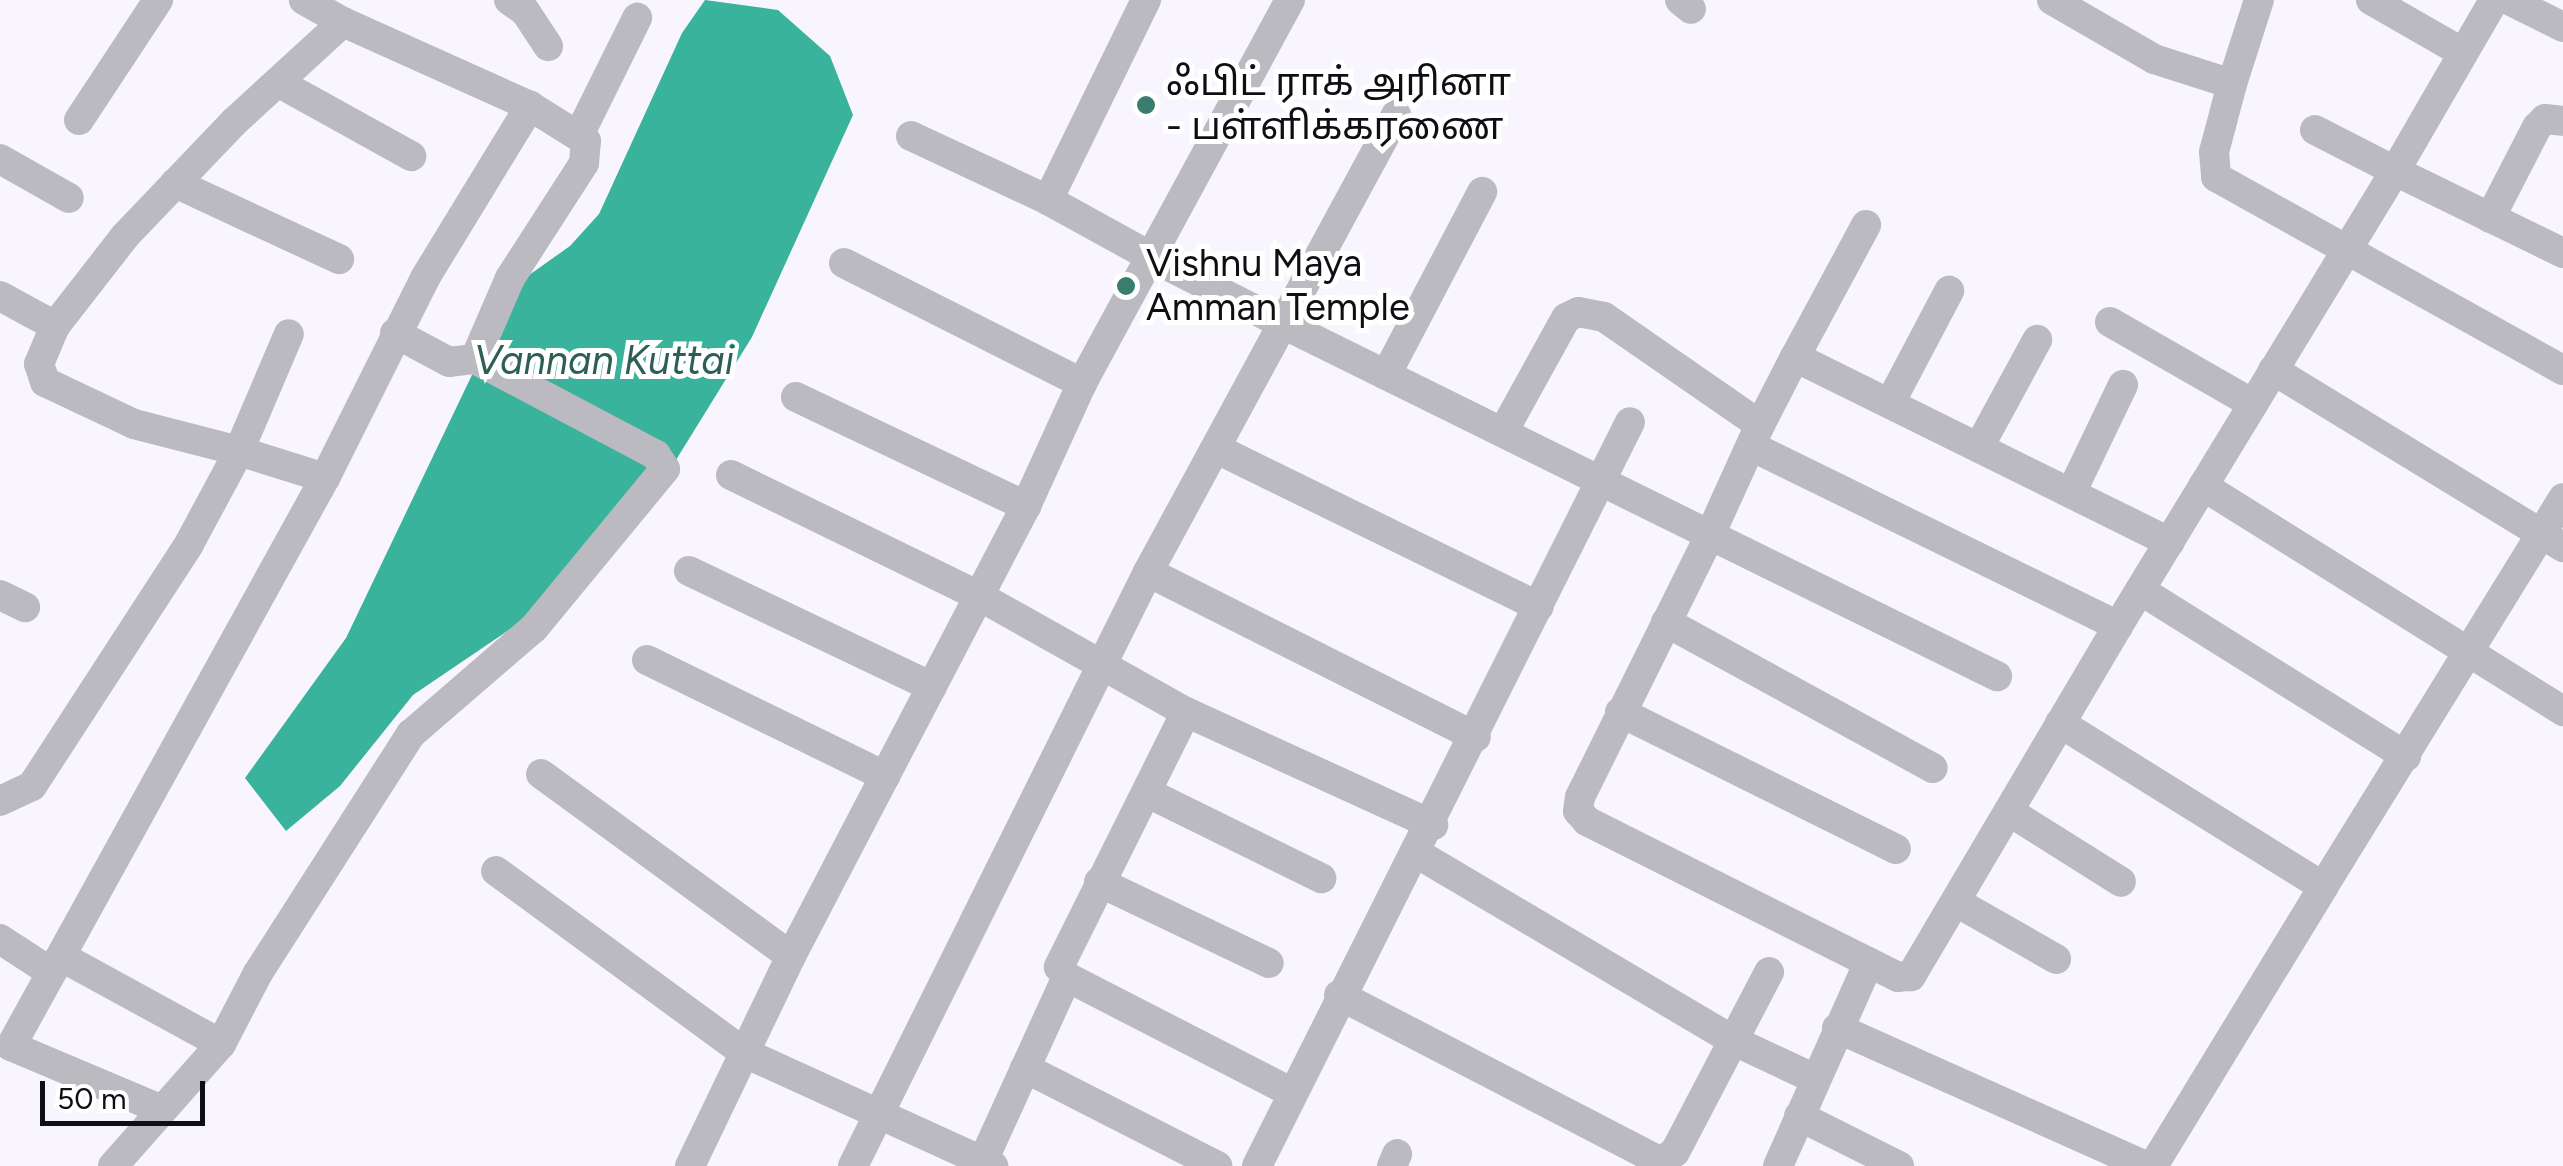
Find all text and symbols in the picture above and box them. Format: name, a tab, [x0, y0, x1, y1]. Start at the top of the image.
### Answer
place label: ஃபிட் ராக் அரினா - பள்ளிக்கரணை	[1166, 60, 1511, 150]
marker: ஃபிட் ராக் அரினா - பள்ளிக்கரணை	[1135, 94, 1157, 116]
place label: Vishnu Maya Amman Temple	[1146, 241, 1410, 330]
marker: Vishnu Maya Amman Temple	[1115, 275, 1137, 297]
water label: Vannan Kuttai	[474, 336, 734, 384]
scale bar	[45, 1061, 210, 1123]
text: 50 m	[57, 1080, 126, 1117]

